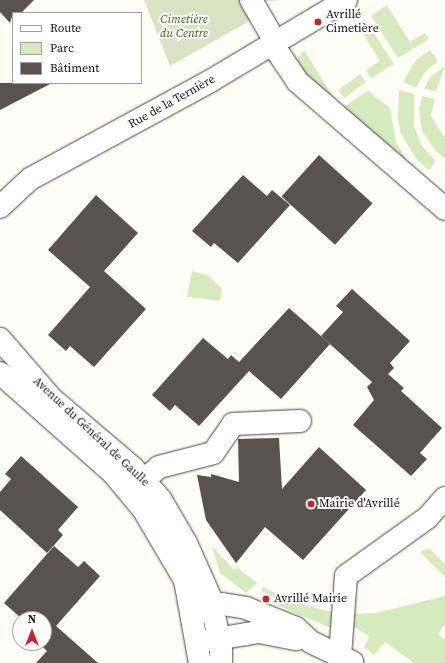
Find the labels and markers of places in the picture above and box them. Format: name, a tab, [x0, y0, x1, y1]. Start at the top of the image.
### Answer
place label: Avrillé Cimetière	[326, 8, 379, 36]
marker: Avrillé Cimetière	[313, 17, 323, 27]
place label: Mairie d'Avrillé	[319, 497, 400, 511]
marker: Mairie d'Avrillé	[306, 499, 316, 509]
place label: Avrillé Mairie	[274, 592, 347, 606]
marker: Avrillé Mairie	[261, 594, 271, 604]

